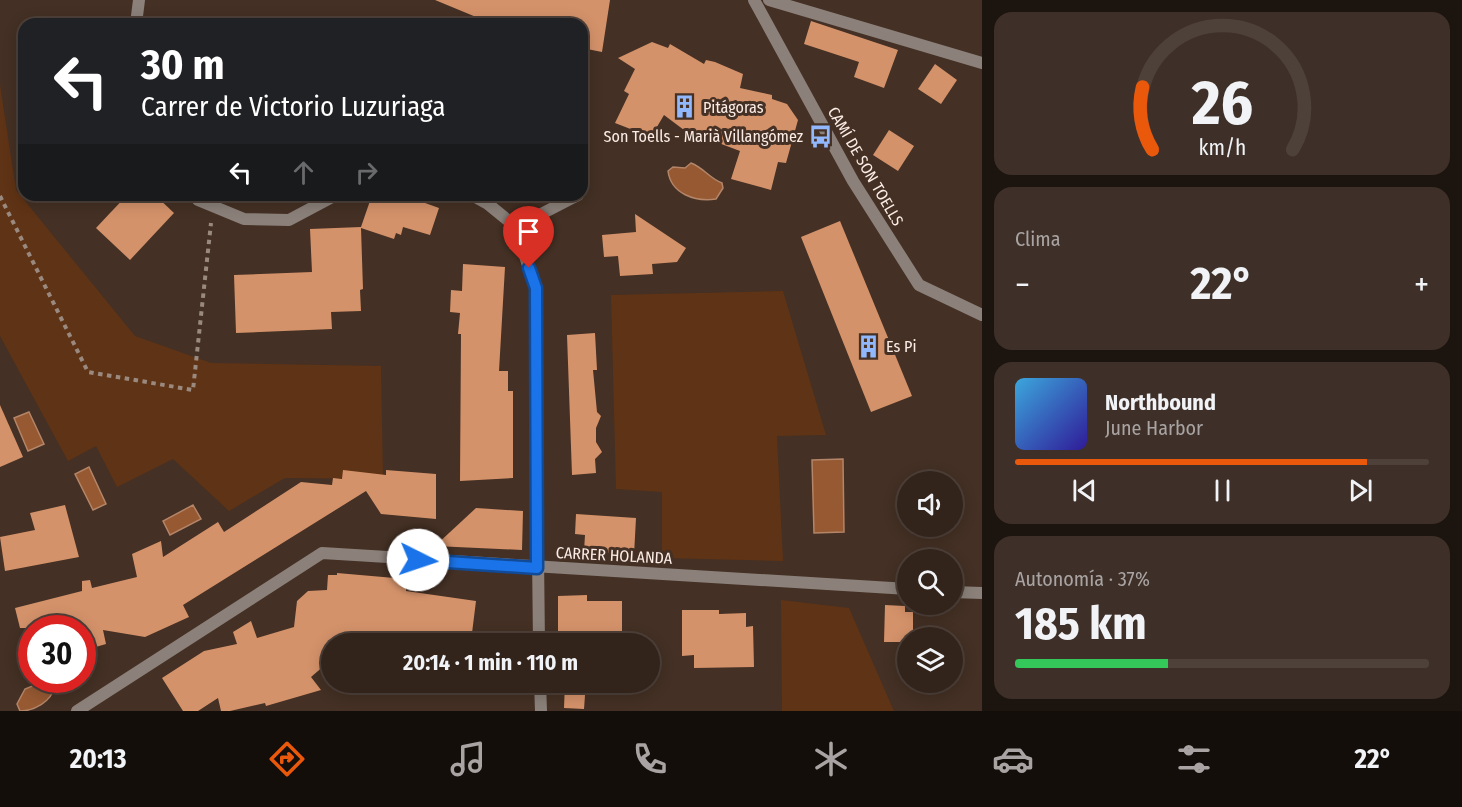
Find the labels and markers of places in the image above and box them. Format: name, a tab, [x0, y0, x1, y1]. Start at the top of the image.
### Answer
building icon: Pitágoras	[672, 94, 698, 120]
place label: Pitágoras	[703, 98, 764, 117]
bus stop icon: Son Toells - Marià Villangómez	[808, 123, 834, 149]
place label: Son Toells - Marià Villangómez	[604, 127, 803, 146]
pin	[503, 206, 554, 268]
building icon: Es Pi	[855, 333, 881, 359]
place label: Es Pi	[886, 337, 916, 356]

